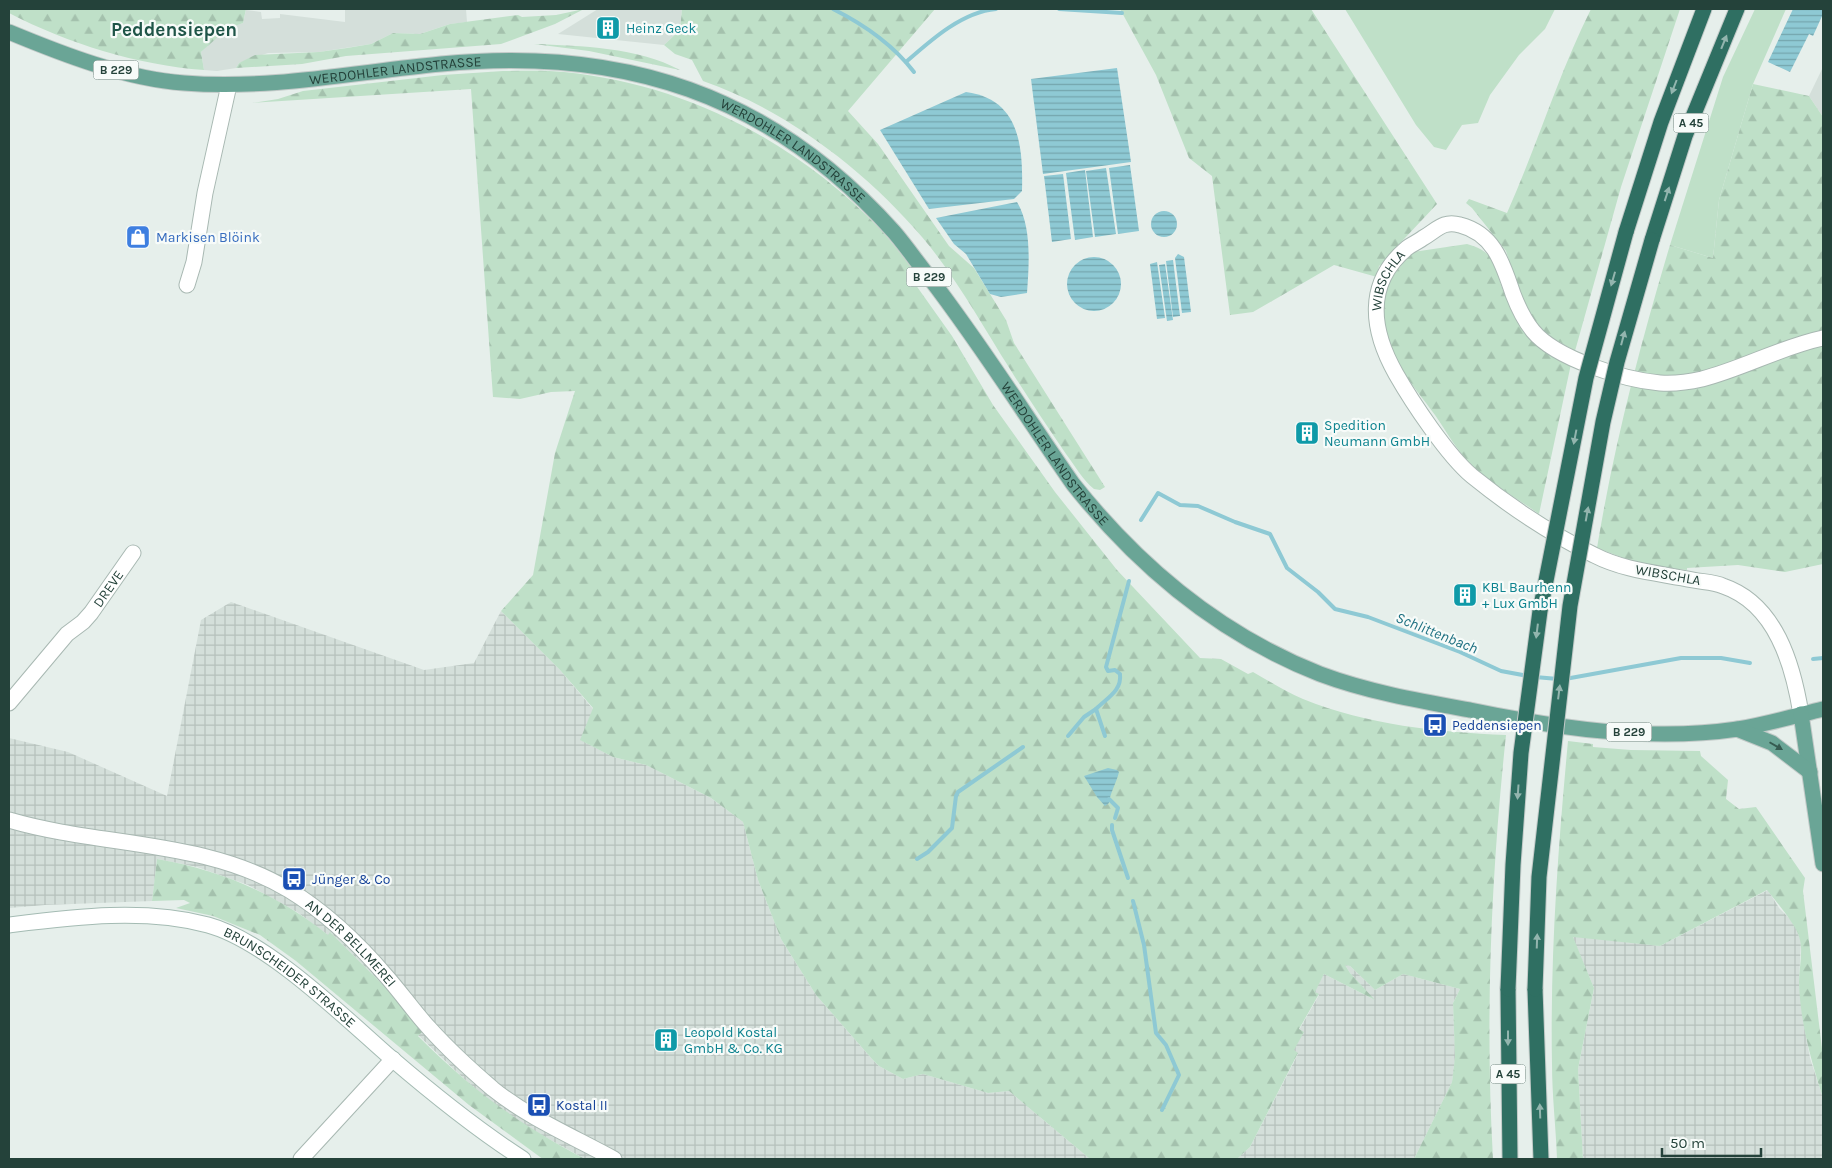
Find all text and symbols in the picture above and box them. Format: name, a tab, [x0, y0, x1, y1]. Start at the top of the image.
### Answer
building icon: Heinz Geck	[595, 15, 621, 41]
district label: Peddensiepen	[111, 19, 237, 41]
place label: Heinz Geck	[626, 20, 697, 37]
one-way arrow	[1720, 34, 1728, 49]
street label: WERDOHLER LANDSTRASSE	[308, 53, 482, 88]
road number: B 229	[94, 60, 138, 80]
one-way arrow	[1670, 80, 1678, 95]
street label: WERDOHLER LANDSTRASSE	[718, 95, 869, 206]
road number: A 45	[1674, 114, 1708, 132]
one-way arrow	[1664, 186, 1671, 201]
shop icon: Markisen Blöink	[125, 224, 151, 250]
place label: Markisen Blöink	[156, 229, 260, 246]
street label: WIBSCHLA	[1368, 246, 1408, 311]
road number: B 229	[906, 268, 952, 286]
one-way arrow	[1609, 272, 1617, 287]
one-way arrow	[1620, 330, 1628, 345]
street label: WERDOHLER LANDSTRASSE	[998, 378, 1113, 529]
place label: Spedition Neumann GmbH	[1324, 417, 1430, 450]
building icon: Spedition Neumann GmbH	[1294, 420, 1320, 446]
one-way arrow	[1570, 430, 1578, 446]
one-way arrow	[1583, 505, 1591, 521]
street label: WIBSCHLA	[1634, 561, 1702, 589]
street label: DREVE	[89, 567, 127, 610]
place label: KBL Baurhenn + Lux GmbH	[1482, 579, 1572, 612]
building icon: KBL Baurhenn + Lux GmbH	[1452, 582, 1478, 608]
water label: Schlittenbach	[1393, 608, 1481, 658]
one-way arrow	[1533, 623, 1541, 639]
one-way arrow	[1555, 683, 1563, 699]
bus stop icon: Peddensiepen	[1422, 712, 1448, 738]
place label: Peddensiepen	[1452, 717, 1542, 734]
road number: B 229	[1606, 722, 1652, 742]
one-way arrow	[1769, 741, 1783, 750]
one-way arrow	[1514, 785, 1522, 801]
bus stop icon: Jünger & Co	[281, 866, 307, 892]
place label: Jünger & Co	[312, 871, 390, 888]
street label: AN DER BELLMEREI	[302, 895, 400, 990]
street label: BRUNSCHEIDER STRASSE	[221, 923, 359, 1031]
one-way arrow	[1533, 932, 1541, 948]
place label: Leopold Kostal GmbH & Co. KG	[684, 1024, 783, 1057]
building icon: Leopold Kostal GmbH & Co. KG	[653, 1027, 679, 1053]
one-way arrow	[1504, 1030, 1512, 1046]
road number: A 45	[1490, 1064, 1526, 1084]
bus stop icon: Kostal II	[526, 1092, 552, 1118]
place label: Kostal II	[556, 1097, 608, 1114]
one-way arrow	[1536, 1102, 1544, 1118]
scale bar	[1662, 1126, 1761, 1158]
text: 50 m	[1670, 1134, 1705, 1152]

